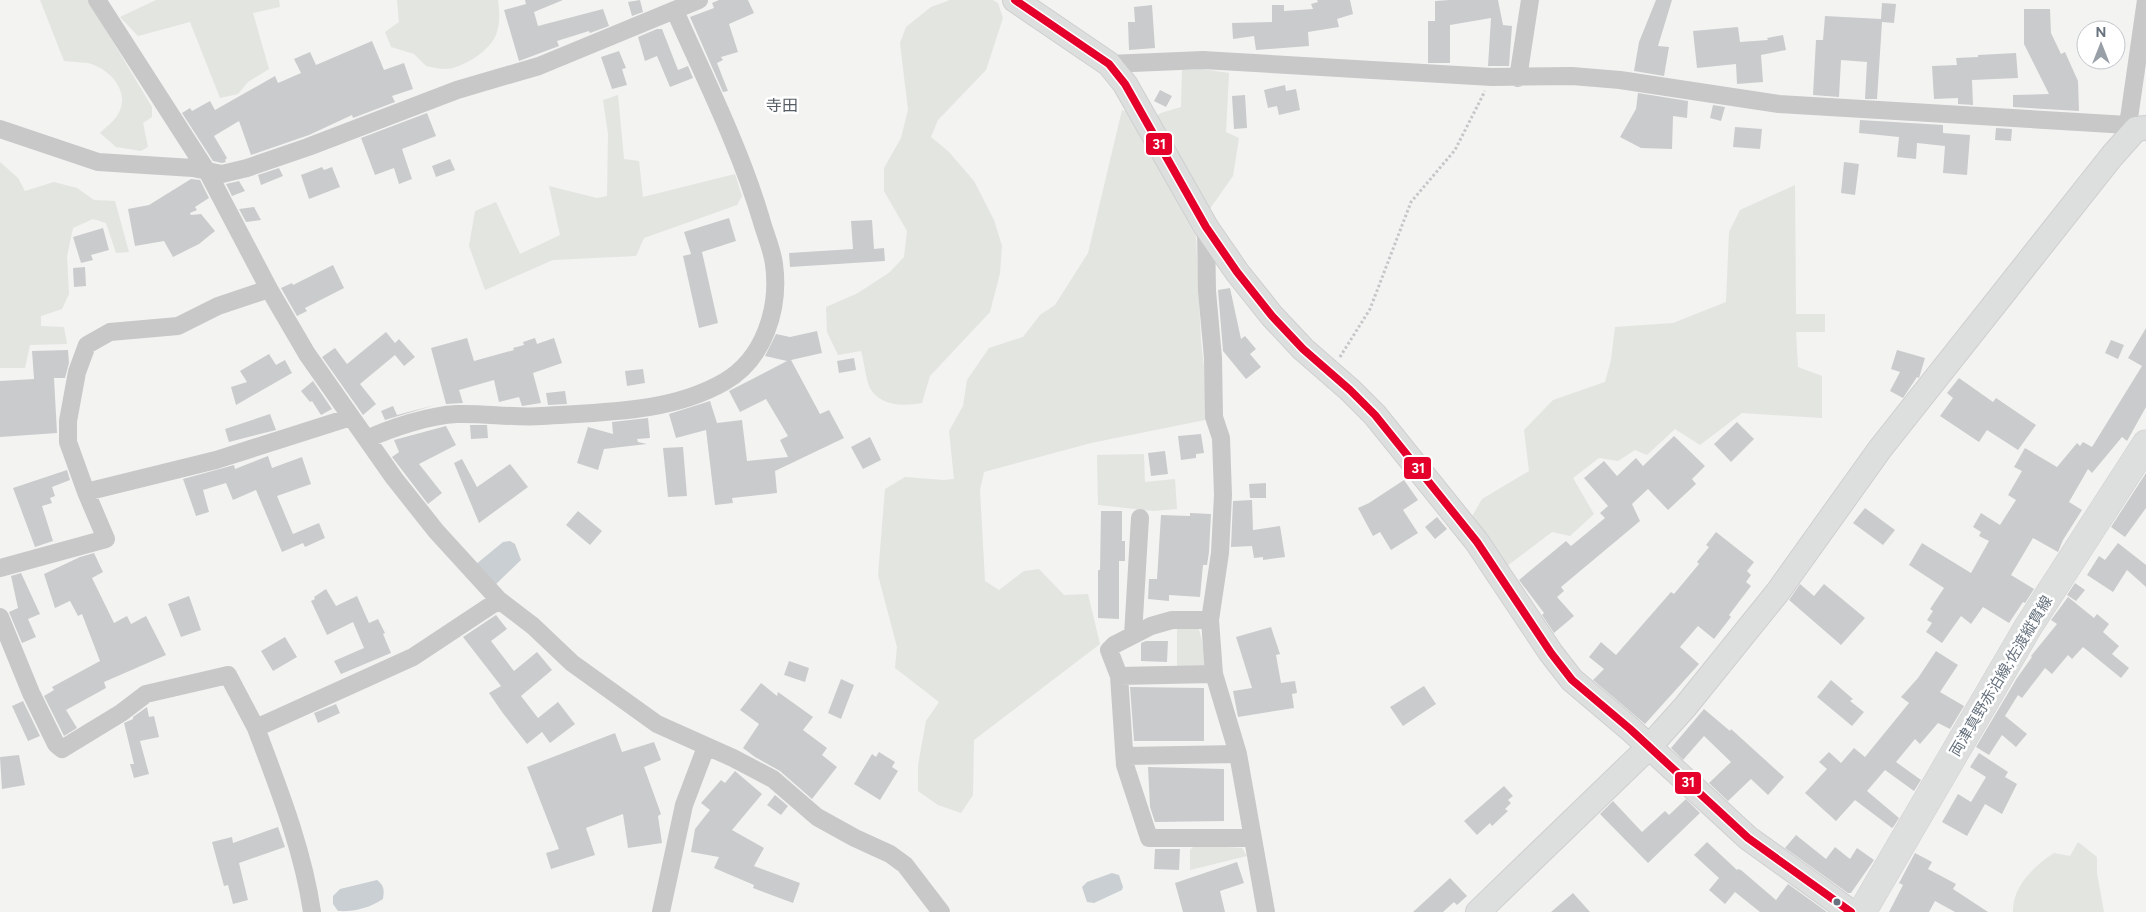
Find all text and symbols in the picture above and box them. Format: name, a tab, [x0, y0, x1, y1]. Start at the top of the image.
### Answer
north arrow	[2076, 20, 2126, 70]
text: N	[2096, 24, 2106, 41]
district label: 寺田	[766, 96, 798, 115]
line badge: 31	[1145, 132, 1173, 156]
text: 31	[1152, 136, 1166, 153]
line badge: 31	[1403, 456, 1432, 480]
text: 31	[1411, 460, 1425, 477]
street label: 両津真野赤泊線;佐渡縦貫線	[1946, 593, 2056, 759]
line badge: 31	[1674, 771, 1702, 795]
text: 31	[1681, 774, 1695, 791]
unlabelled marker	[1832, 897, 1842, 907]

